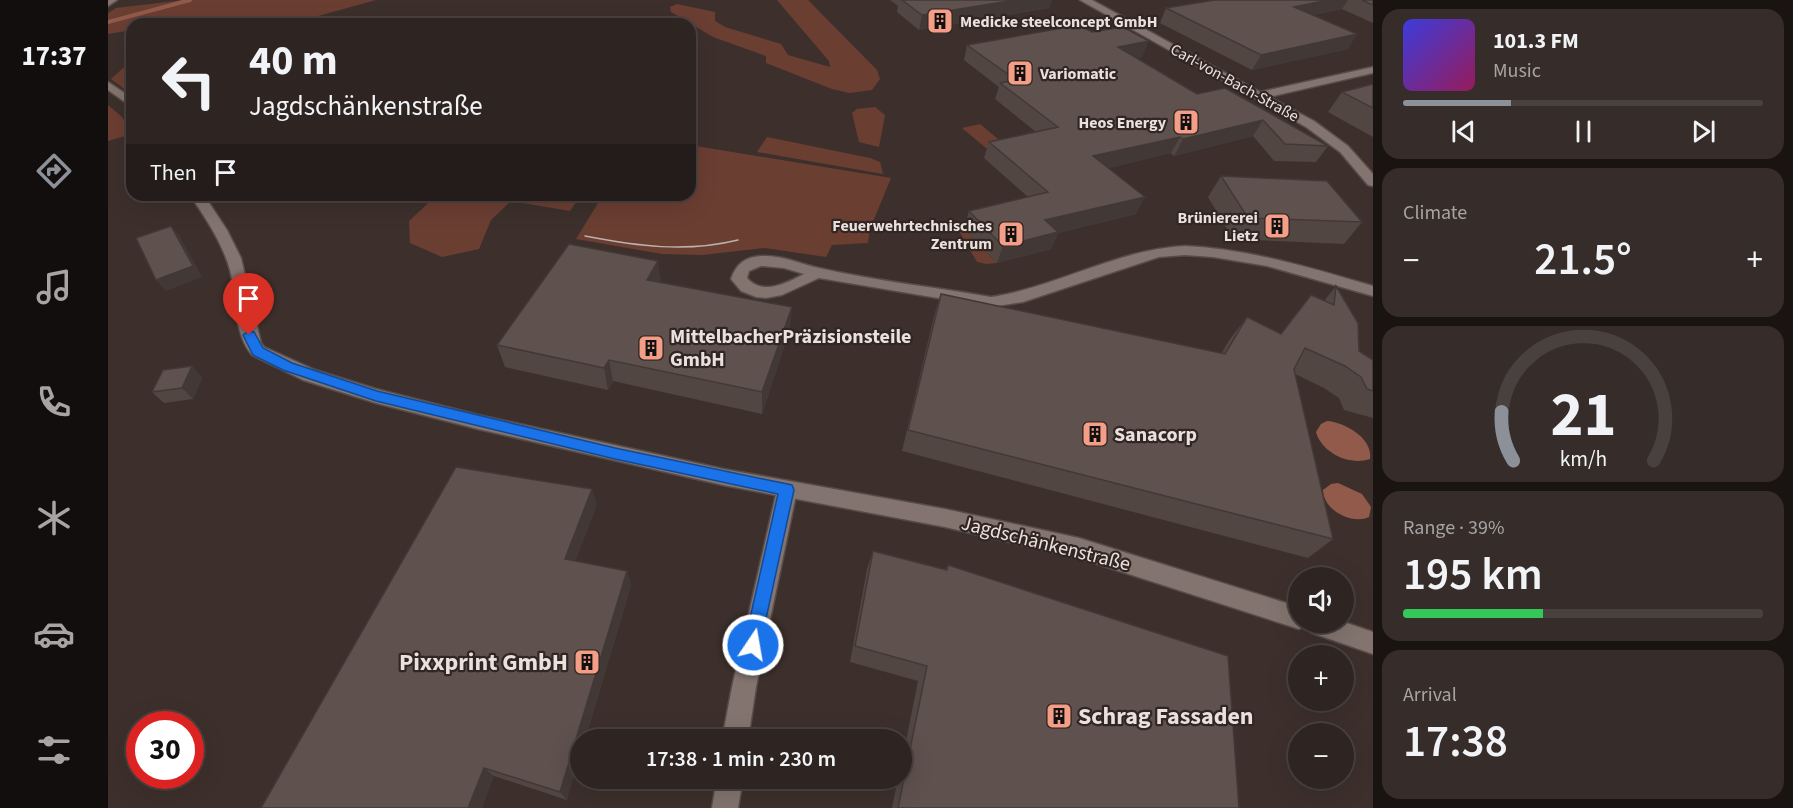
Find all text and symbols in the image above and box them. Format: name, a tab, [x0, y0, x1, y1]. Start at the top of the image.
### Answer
building icon: Medicke steelconcept GmbH	[925, 6, 955, 36]
place label: Medicke steelconcept GmbH	[960, 11, 1157, 33]
text: 101.3 FM	[1493, 25, 1579, 57]
text: 40 m	[249, 31, 338, 91]
text: 17:37	[21, 37, 87, 76]
street label: Carl-von-Bach-Straße	[1166, 38, 1303, 127]
icon: left	[150, 42, 228, 120]
text: Music	[1493, 57, 1541, 85]
building icon: Variomatic	[1005, 58, 1035, 88]
place label: Variomatic	[1039, 63, 1117, 85]
text: Jagdschänkenstraße	[249, 87, 483, 126]
building icon: Heos Energy	[1171, 107, 1201, 137]
place label: Heos Energy	[1078, 112, 1167, 134]
icon: previous	[1447, 115, 1480, 148]
icon: pause	[1567, 115, 1600, 148]
icon: next	[1687, 115, 1720, 148]
icon: directions	[33, 150, 75, 192]
icon: arrive	[209, 156, 242, 189]
text: Then	[150, 157, 197, 189]
text: Climate	[1403, 199, 1467, 227]
place label: Brüniererei Lietz	[1178, 207, 1258, 247]
building icon: Brüniererei Lietz	[1262, 211, 1292, 241]
place label: Feuerwehrtechnisches Zentrum	[832, 215, 992, 255]
building icon: Feuerwehrtechnisches Zentrum	[996, 219, 1026, 249]
text: 21.5°	[1534, 228, 1632, 292]
text: −	[1403, 237, 1419, 284]
text: +	[1747, 237, 1763, 284]
icon: music	[33, 266, 75, 308]
pin	[223, 273, 274, 335]
icon: arrive	[232, 282, 265, 315]
place label: MittelbacherPräzisionsteile GmbH	[670, 323, 911, 374]
building icon: MittelbacherPräzisionsteile GmbH	[636, 333, 666, 363]
text: 21	[1550, 371, 1616, 460]
icon: phone	[33, 381, 75, 423]
building icon: Sanacorp	[1080, 419, 1110, 449]
place label: Sanacorp	[1114, 421, 1197, 449]
text: km/h	[1559, 444, 1607, 475]
icon: climate	[33, 497, 75, 539]
street label: Jagdschänkenstraße	[958, 509, 1133, 579]
text: Range · 39%	[1403, 514, 1504, 542]
text: 195 km	[1403, 543, 1543, 607]
map controls	[1288, 567, 1354, 789]
button: sound	[1288, 567, 1354, 633]
icon: car	[33, 613, 75, 655]
position arrow	[721, 613, 785, 677]
place label: Pixxprint GmbH	[399, 645, 568, 680]
button: +	[1288, 645, 1354, 711]
building icon: Pixxprint GmbH	[572, 647, 602, 677]
text: Arrival	[1403, 681, 1457, 709]
place label: Schrag Fassaden	[1078, 699, 1254, 734]
building icon: Schrag Fassaden	[1044, 701, 1074, 731]
text: 17:38	[1403, 710, 1508, 774]
speed limit sign: 30	[126, 711, 204, 789]
button: −	[1288, 723, 1354, 789]
icon: filters	[33, 729, 75, 771]
text: 17:38 · 1 min · 230 m	[646, 743, 836, 775]

